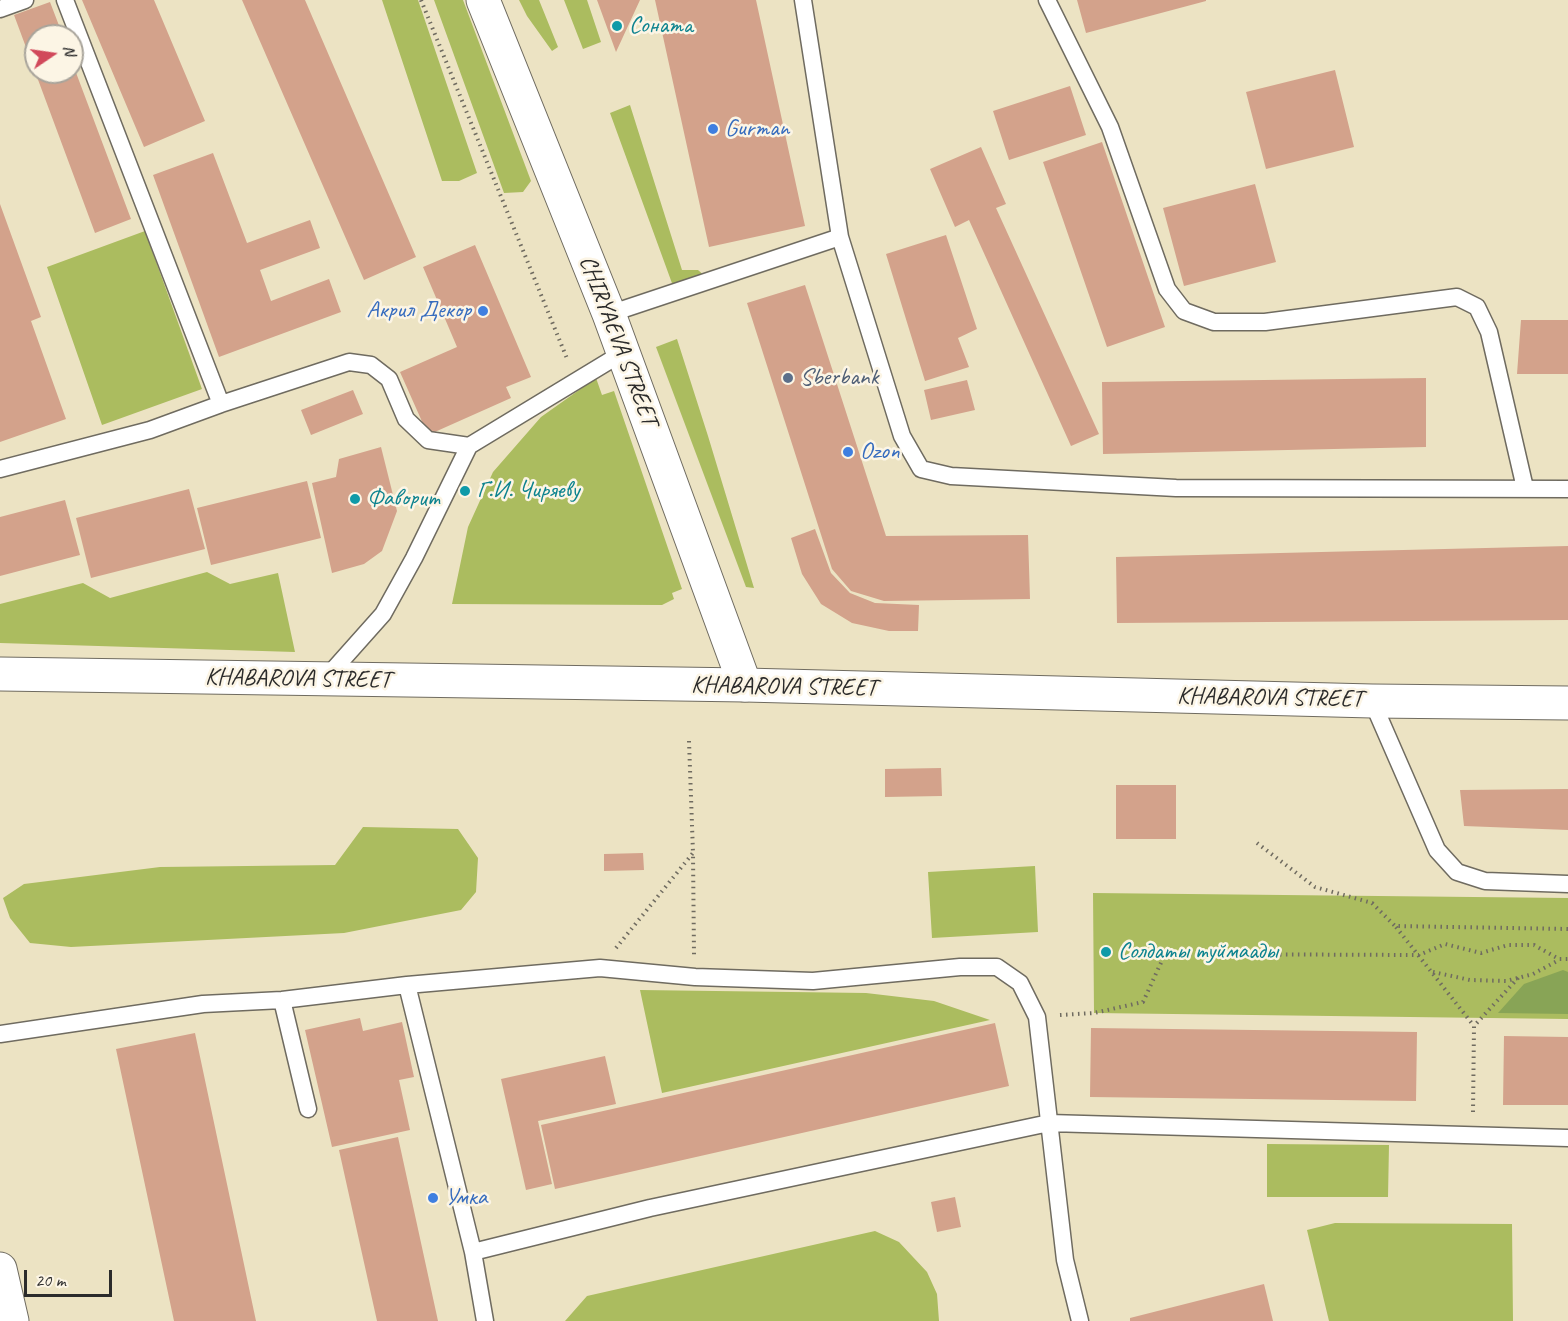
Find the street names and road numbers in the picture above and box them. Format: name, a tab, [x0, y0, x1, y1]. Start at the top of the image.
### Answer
street label: CHIRYAEVA STREET	[572, 252, 664, 430]
street label: KHABAROVA STREET	[205, 663, 391, 695]
street label: KHABAROVA STREET	[691, 671, 877, 703]
street label: KHABAROVA STREET	[1177, 682, 1363, 714]

